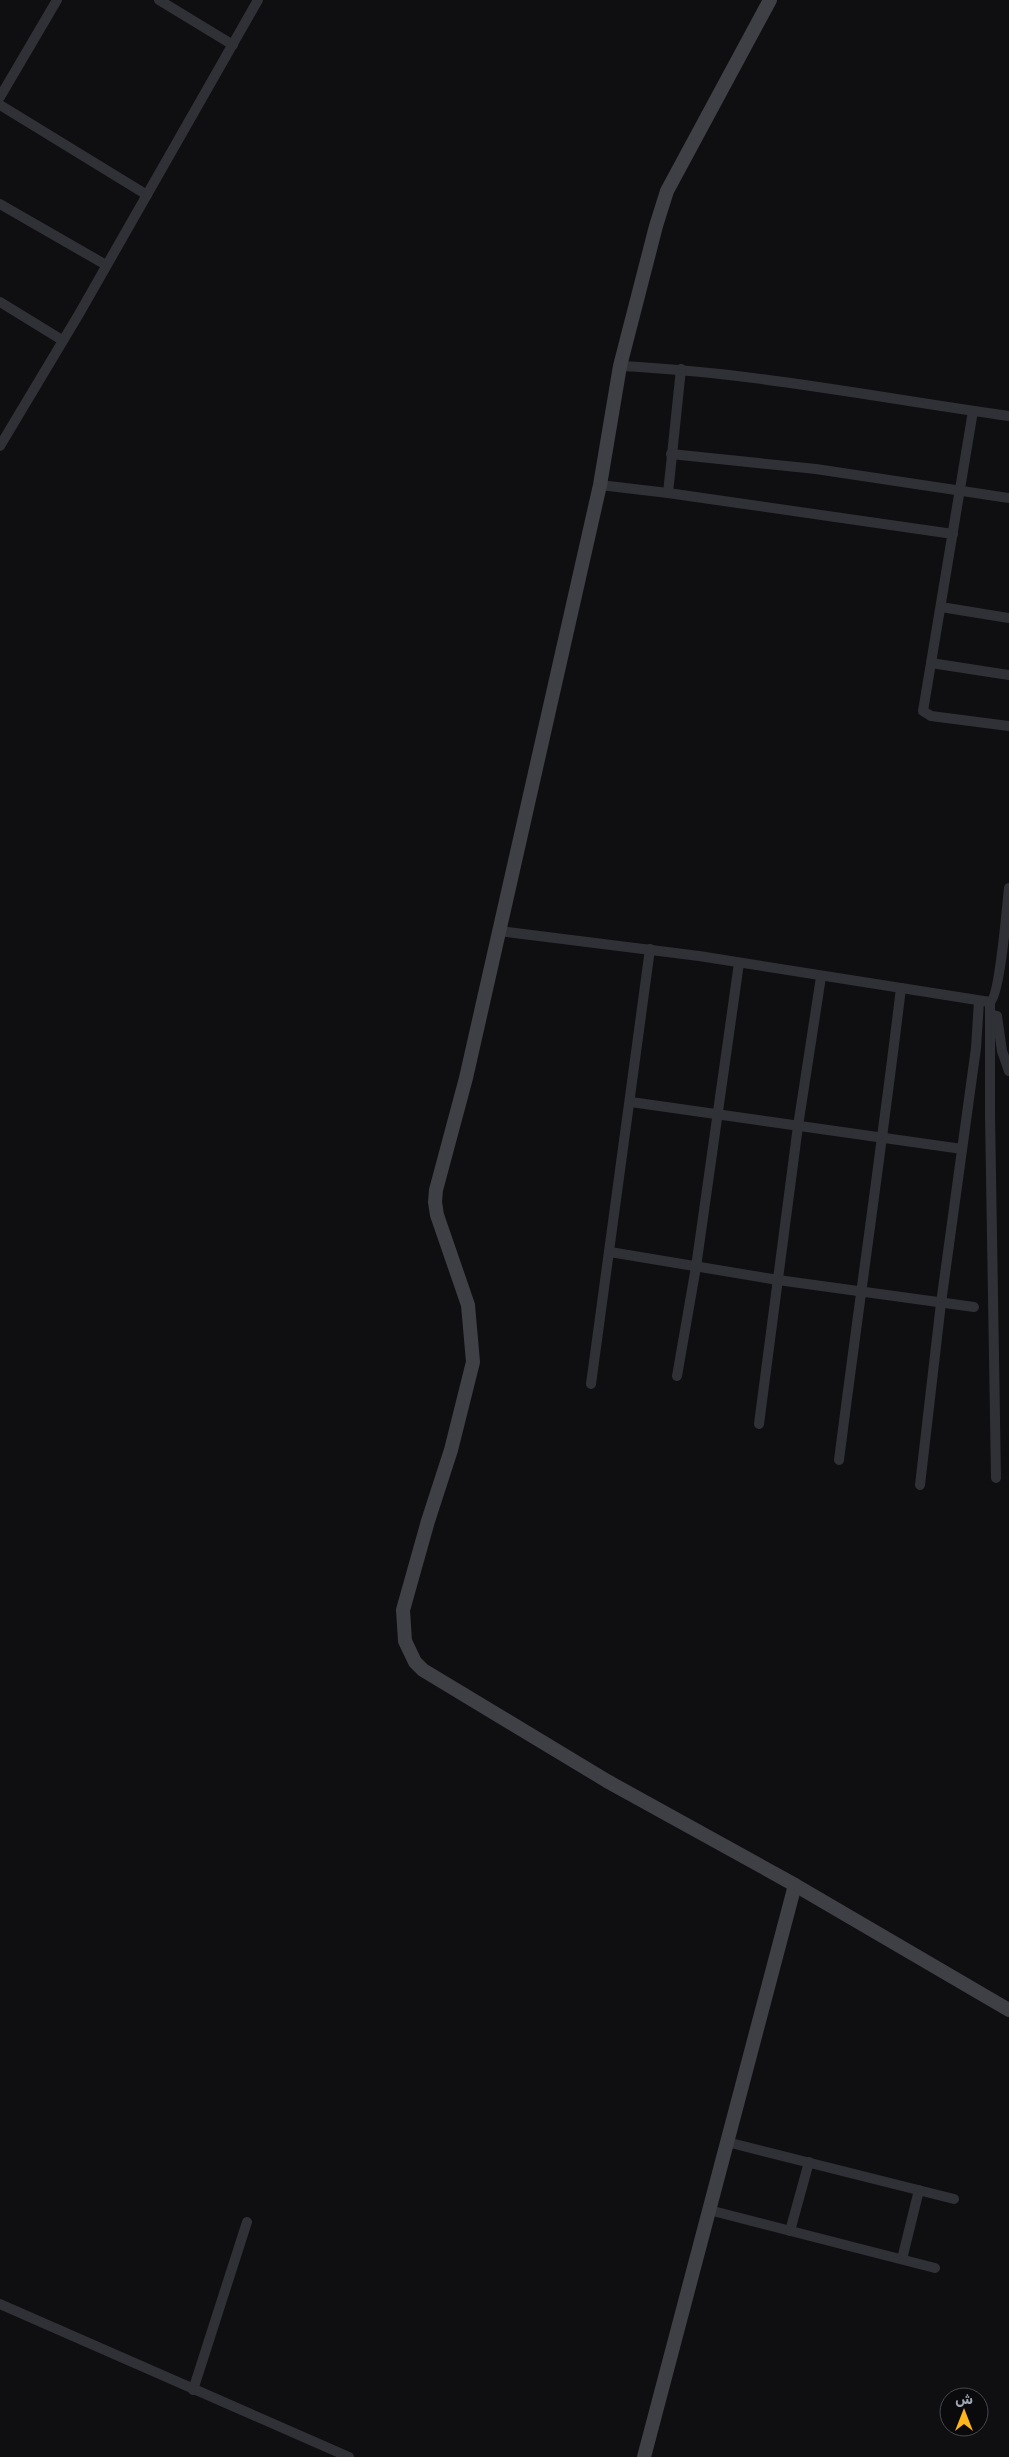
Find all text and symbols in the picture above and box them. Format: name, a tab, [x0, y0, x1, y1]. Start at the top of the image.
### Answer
north arrow	[939, 2387, 989, 2437]
text: ش	[955, 2391, 973, 2408]

